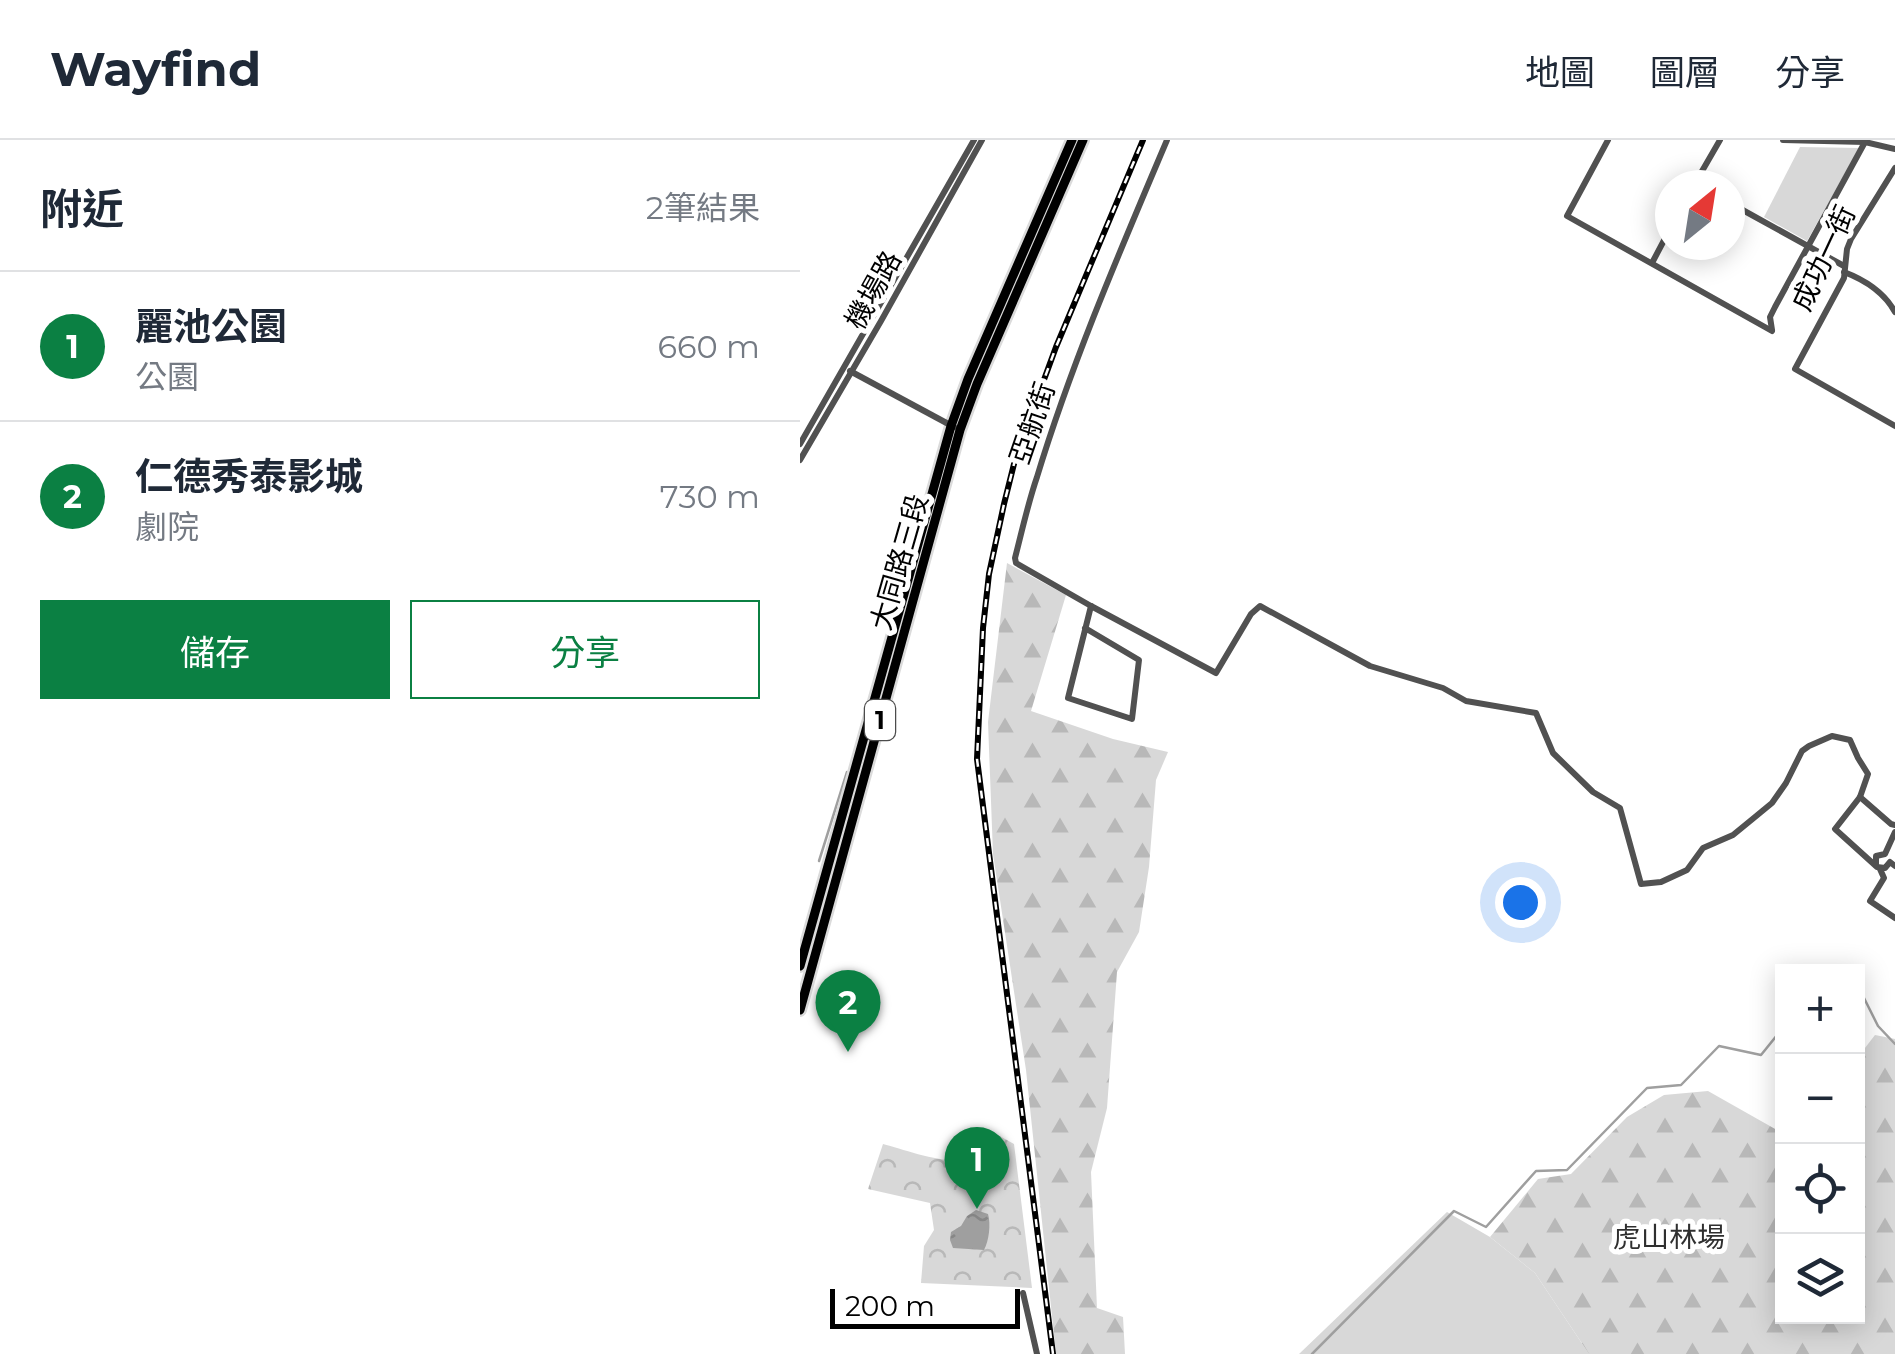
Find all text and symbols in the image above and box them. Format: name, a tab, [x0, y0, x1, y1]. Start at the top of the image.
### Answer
text: Wayfind	[50, 40, 261, 98]
text: 地圖	[1525, 51, 1595, 94]
text: 圖層	[1650, 51, 1720, 94]
text: 分享	[1775, 51, 1845, 94]
north arrow	[1655, 170, 1745, 260]
text: 附近	[40, 183, 124, 235]
text: 2筆結果	[646, 188, 760, 227]
street label: 成功一街	[1784, 200, 1862, 316]
street label: 機場路	[838, 245, 908, 335]
text: 麗池公園	[135, 303, 287, 350]
text: 1	[66, 327, 79, 366]
text: 660 m	[658, 327, 760, 366]
text: 公園	[135, 357, 199, 396]
street label: 亞航街	[1002, 378, 1062, 468]
text: 仁德秀泰影城	[135, 453, 363, 500]
text: 2	[63, 477, 82, 516]
text: 730 m	[660, 477, 760, 516]
street label: 大同路三段	[863, 490, 935, 634]
text: 劇院	[135, 507, 199, 546]
button: 儲存	[40, 600, 390, 699]
button: 分享	[410, 600, 760, 699]
road number: 1	[865, 700, 895, 740]
your location	[1495, 877, 1546, 928]
map controls	[1775, 964, 1865, 1324]
button: +	[1775, 964, 1865, 1054]
pin: 2	[815, 970, 880, 1052]
button: −	[1775, 1054, 1865, 1144]
pin: 1	[944, 1126, 1010, 1209]
button: locate	[1775, 1144, 1865, 1234]
park label: 虎山林場	[1613, 1220, 1725, 1254]
button: layers	[1775, 1234, 1865, 1324]
scale bar	[830, 1284, 1020, 1328]
text: 200 m	[845, 1289, 935, 1323]

